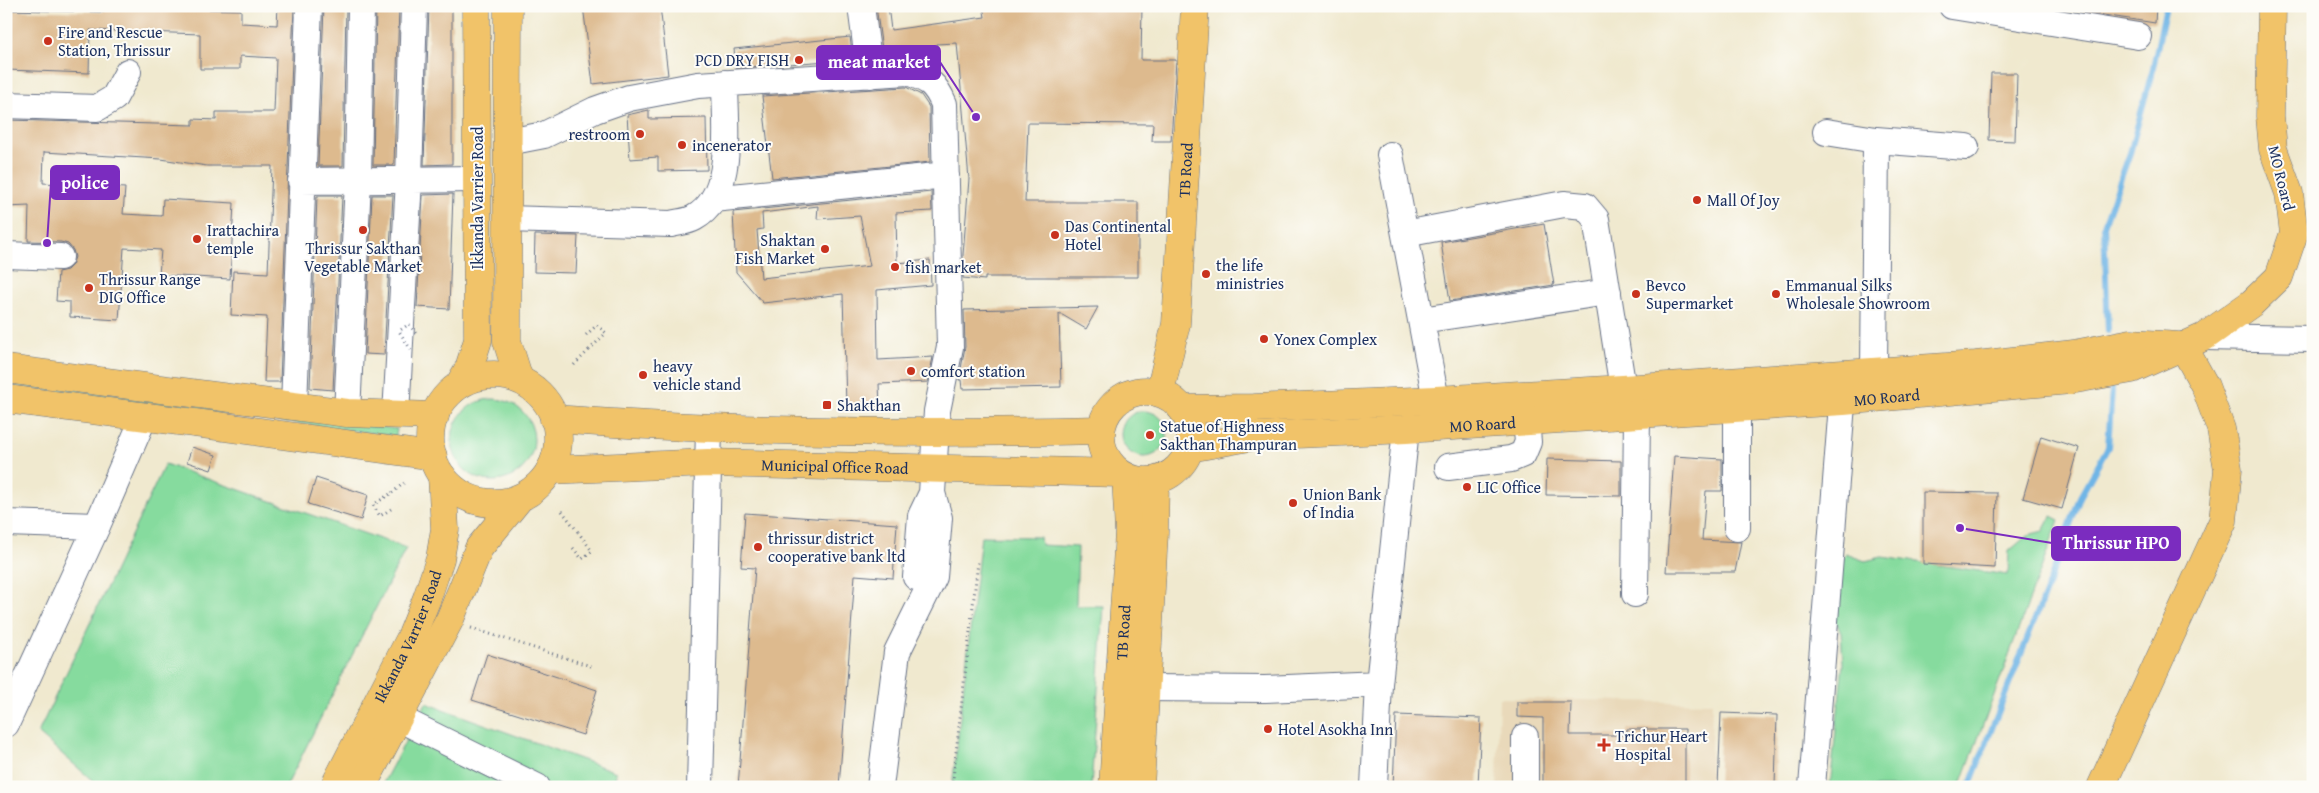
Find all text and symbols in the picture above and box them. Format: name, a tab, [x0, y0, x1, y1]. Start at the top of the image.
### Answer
place label: Fire and Rescue Station, Thrissur	[58, 20, 171, 62]
marker: Fire and Rescue Station, Thrissur	[42, 35, 54, 47]
callout: meat market	[817, 46, 940, 79]
place label: PCD DRY FISH	[695, 48, 789, 72]
text: meat market	[828, 48, 931, 75]
marker: PCD DRY FISH	[793, 54, 805, 66]
place label: restroom	[568, 122, 630, 146]
street label: Ikkanda Varrier Road	[465, 126, 489, 270]
marker: restroom	[634, 128, 646, 140]
place label: incenerator	[692, 133, 771, 157]
marker: incenerator	[676, 139, 688, 151]
street label: TB Road	[1172, 141, 1199, 198]
street label: MO Roard	[2262, 143, 2302, 213]
callout: police	[51, 166, 119, 199]
text: police	[61, 169, 109, 196]
place label: Mall Of Joy	[1707, 188, 1780, 212]
marker: Mall Of Joy	[1691, 194, 1703, 206]
place label: Das Continental Hotel	[1065, 214, 1172, 256]
place label: Irattachira temple	[207, 218, 280, 260]
marker: Thrissur Sakthan Vegetable Market	[357, 224, 369, 236]
place label: Shaktan Fish Market	[736, 228, 815, 270]
marker: Das Continental Hotel	[1049, 229, 1061, 241]
marker: Irattachira temple	[191, 233, 203, 245]
place label: Thrissur Sakthan Vegetable Market	[304, 236, 422, 278]
marker: Shaktan Fish Market	[819, 243, 831, 255]
place label: the life ministries	[1216, 253, 1284, 295]
place label: fish market	[905, 255, 982, 279]
marker: fish market	[889, 261, 901, 273]
place label: Thrissur Range DIG Office	[99, 267, 201, 309]
marker: the life ministries	[1200, 268, 1212, 280]
place label: Bevco Supermarket	[1646, 273, 1734, 315]
place label: Emmanual Silks Wholesale Showroom	[1786, 273, 1930, 315]
marker: Thrissur Range DIG Office	[83, 282, 95, 294]
marker: Bevco Supermarket	[1630, 288, 1642, 300]
marker: Emmanual Silks Wholesale Showroom	[1770, 288, 1782, 300]
place label: Yonex Complex	[1274, 327, 1378, 351]
marker: Yonex Complex	[1258, 333, 1270, 345]
place label: heavy vehicle stand	[653, 354, 741, 396]
place label: comfort station	[921, 359, 1025, 383]
marker: comfort station	[905, 365, 917, 377]
marker: heavy vehicle stand	[637, 369, 649, 381]
street label: MO Roard	[1853, 382, 1921, 412]
place label: Shakthan	[837, 393, 901, 417]
marker: Shakthan	[821, 399, 833, 411]
street label: MO Roard	[1449, 410, 1517, 438]
place label: Statue of Highness Sakthan Thampuran	[1160, 414, 1297, 456]
marker: Statue of Highness Sakthan Thampuran	[1144, 429, 1156, 441]
street label: Municipal Office Road	[761, 452, 909, 480]
place label: LIC Office	[1477, 475, 1541, 499]
marker: LIC Office	[1461, 481, 1473, 493]
place label: Union Bank of India	[1303, 482, 1382, 524]
marker: Union Bank of India	[1287, 497, 1299, 509]
place label: thrissur district cooperative bank ltd	[768, 526, 906, 568]
callout: Thrissur HPO	[2052, 527, 2180, 560]
text: Thrissur HPO	[2062, 529, 2170, 556]
marker: thrissur district cooperative bank ltd	[752, 541, 764, 553]
street label: Ikkanda Varrier Road	[367, 566, 448, 707]
street label: TB Road	[1109, 604, 1136, 661]
place label: Hotel Asokha Inn	[1278, 717, 1393, 741]
marker: Hotel Asokha Inn	[1262, 723, 1274, 735]
place label: Trichur Heart Hospital	[1615, 724, 1708, 766]
marker: Trichur Heart Hospital	[1597, 738, 1611, 752]

